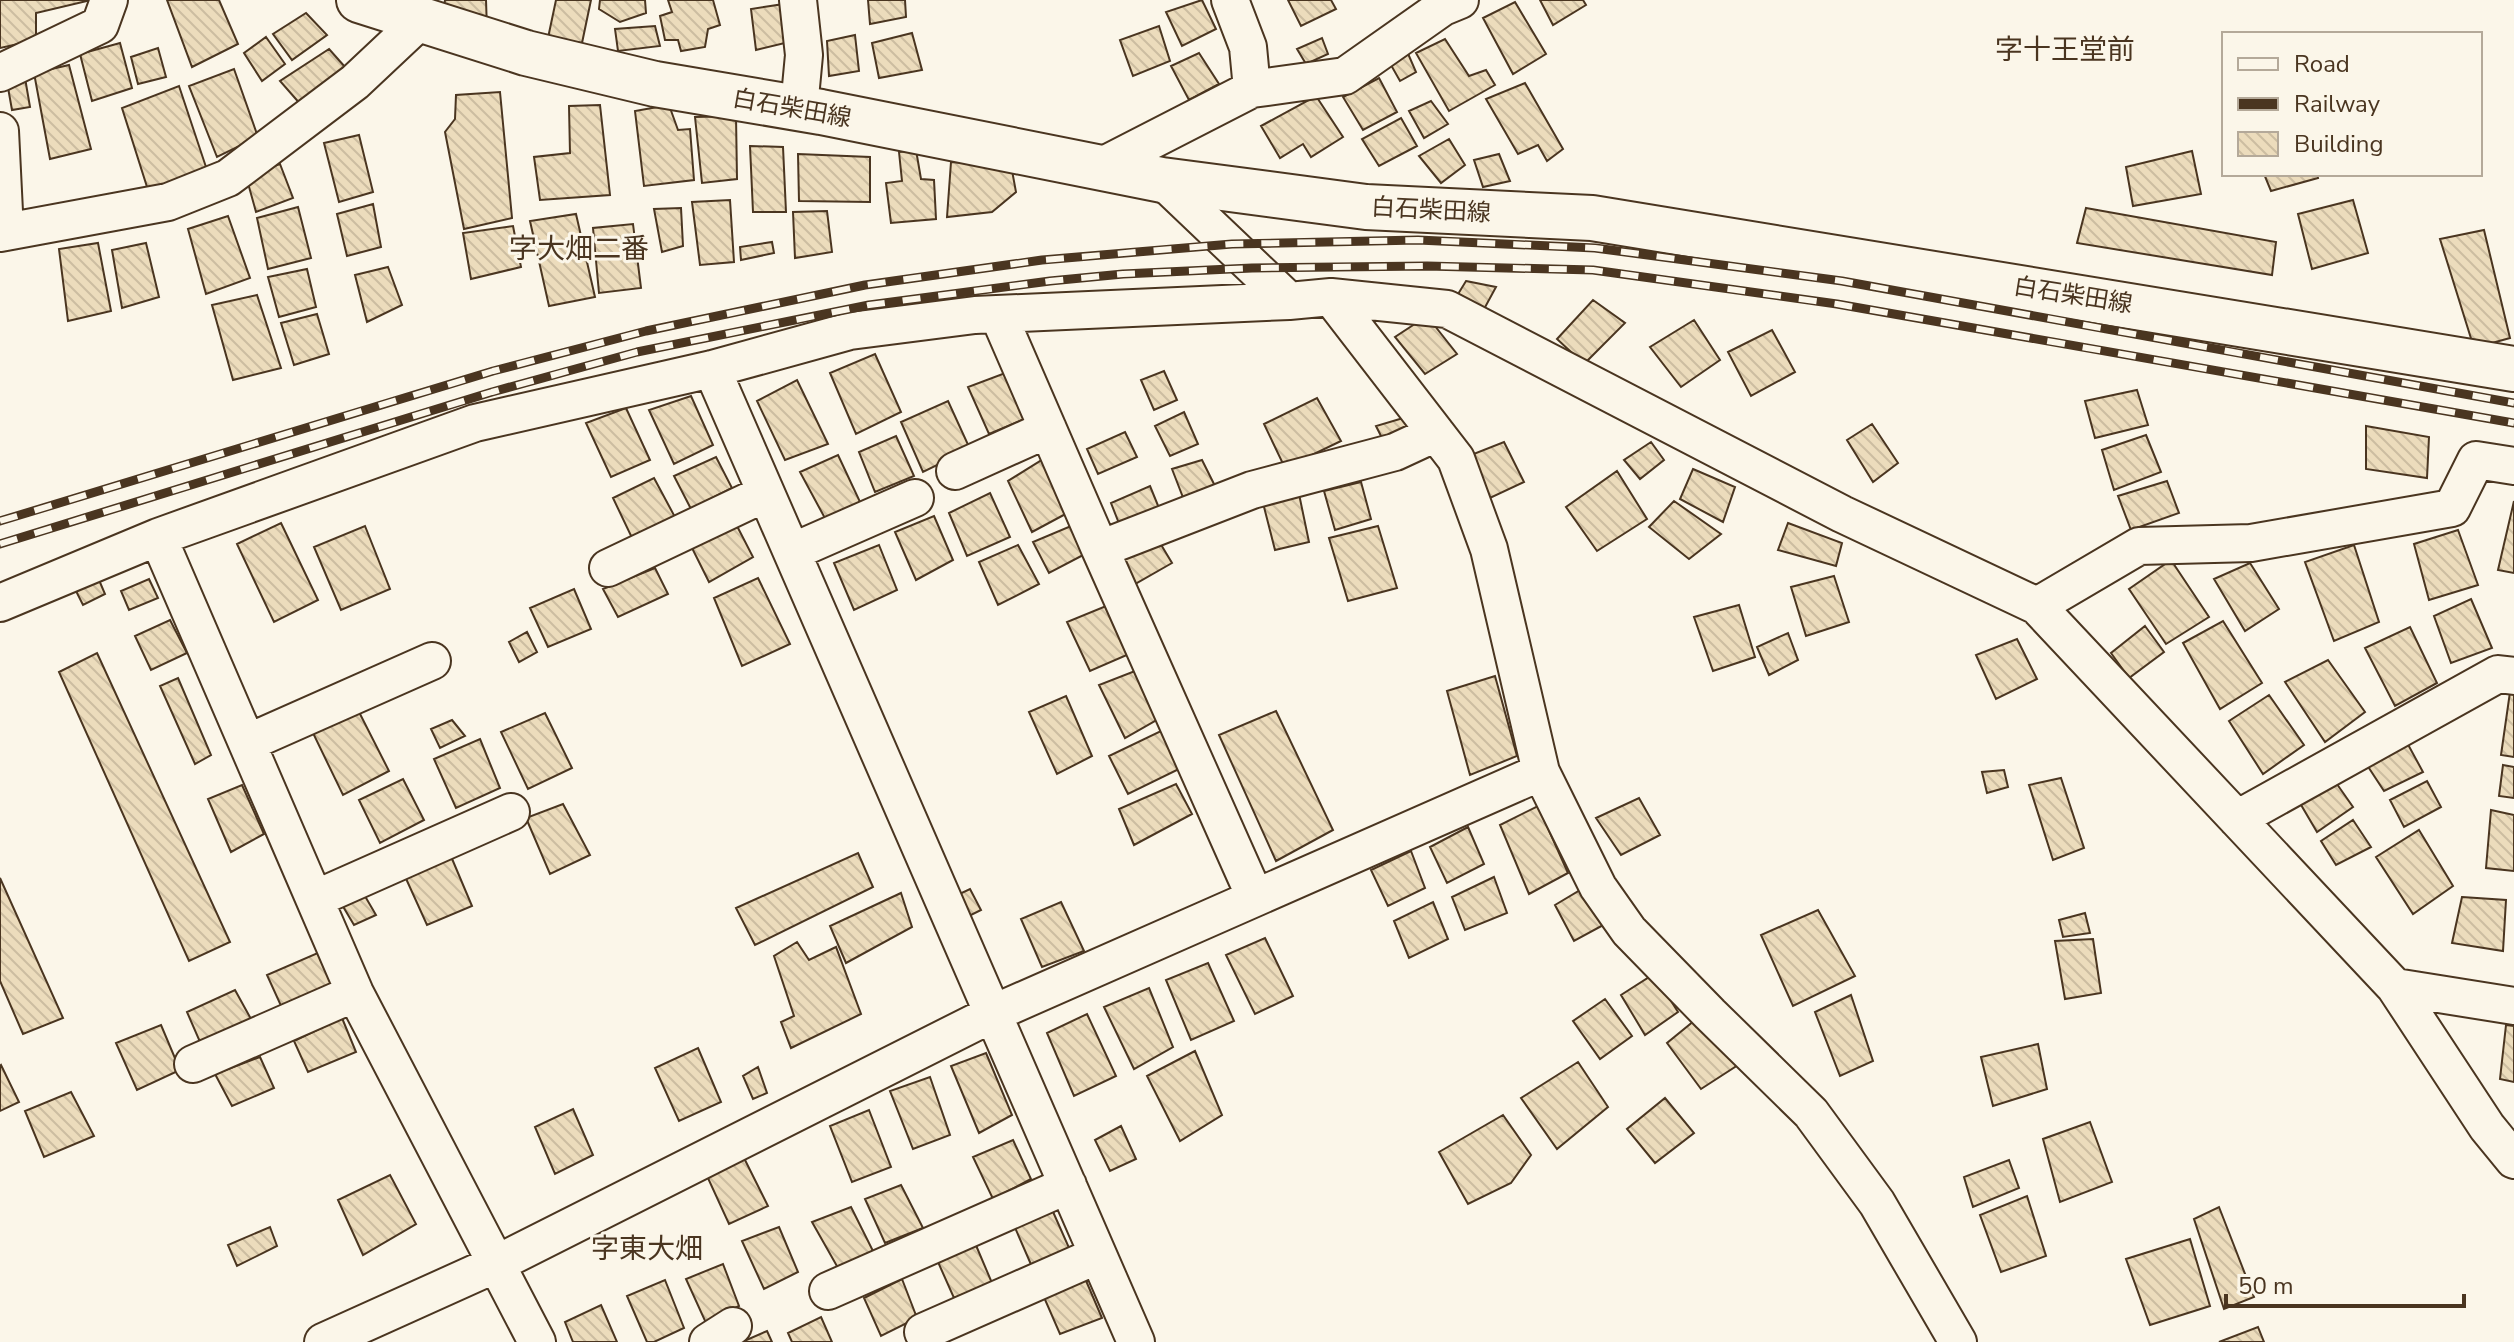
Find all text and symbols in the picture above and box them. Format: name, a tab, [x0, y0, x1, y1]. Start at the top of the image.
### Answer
district label: 字十王堂前	[1995, 31, 2135, 69]
legend	[2222, 32, 2482, 176]
text: Road	[2294, 48, 2350, 80]
street label: 白石柴田線	[730, 82, 854, 134]
text: Railway	[2294, 88, 2381, 120]
text: Building	[2294, 128, 2384, 160]
street label: 白石柴田線	[1370, 191, 1492, 229]
district label: 字大畑二番	[509, 230, 649, 268]
street label: 白石柴田線	[2011, 270, 2135, 320]
district label: 字東大畑	[591, 1230, 703, 1268]
scale bar	[2226, 1258, 2464, 1308]
text: 50 m	[2238, 1270, 2294, 1302]

